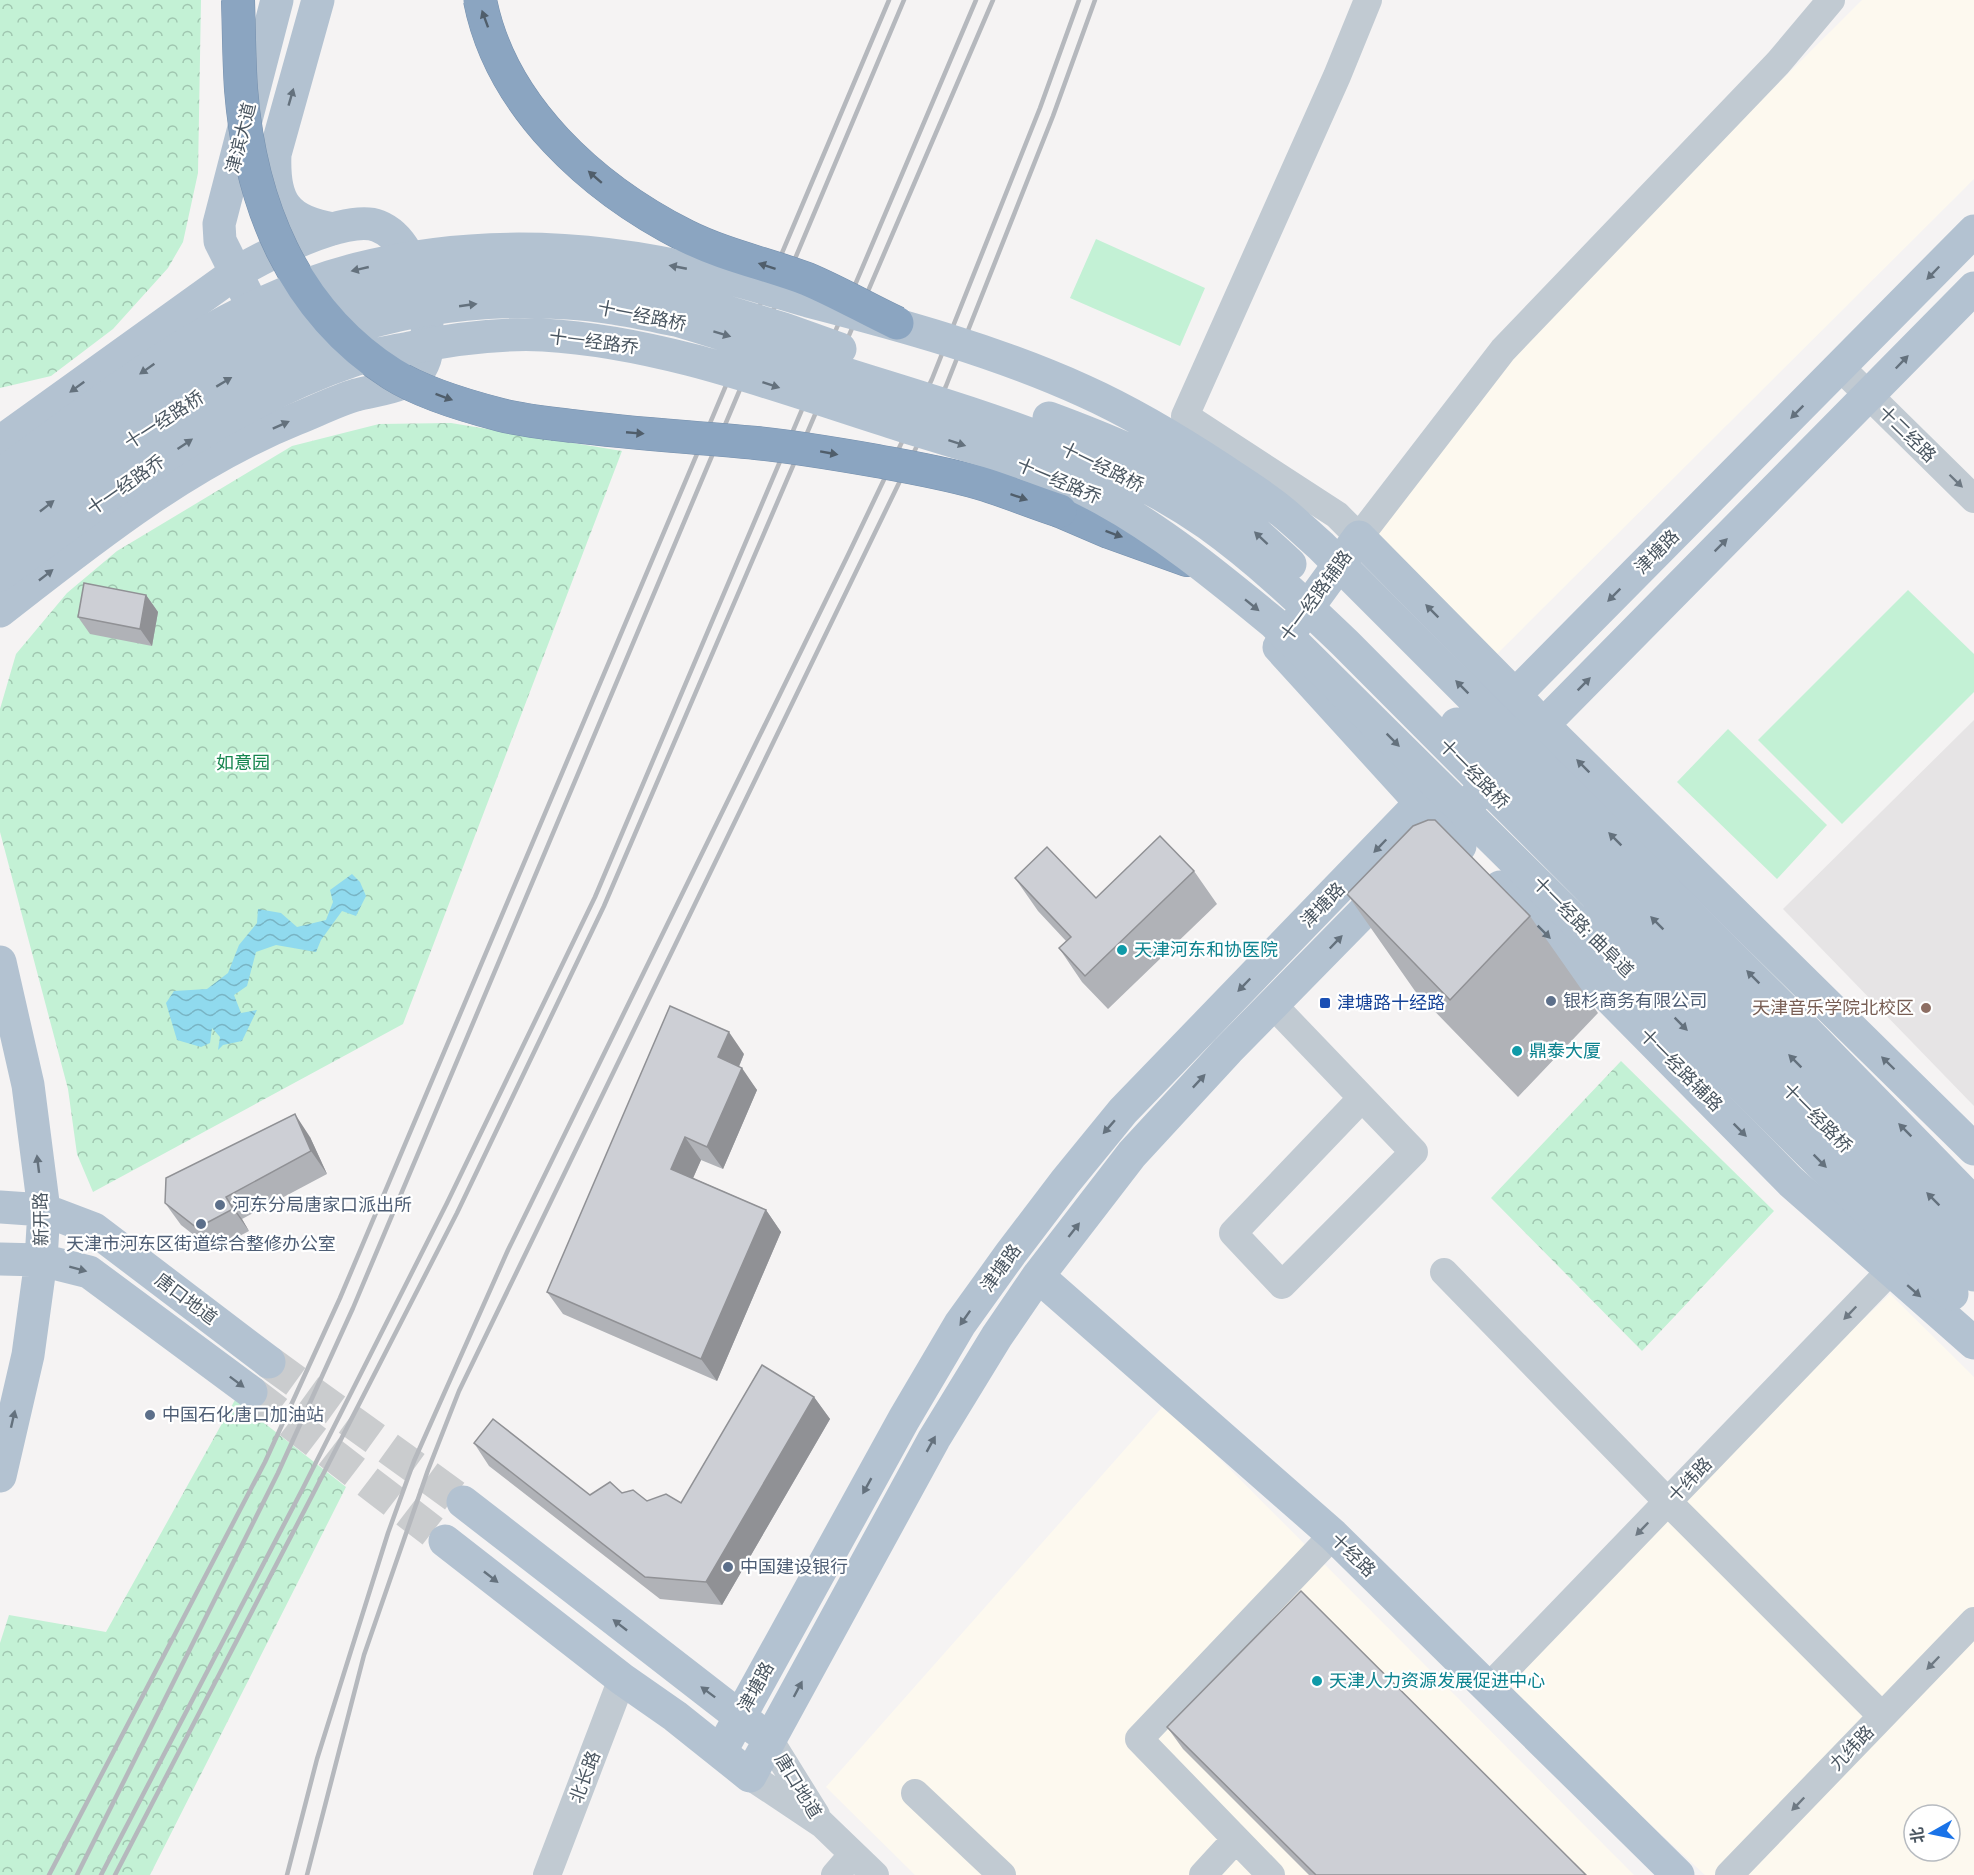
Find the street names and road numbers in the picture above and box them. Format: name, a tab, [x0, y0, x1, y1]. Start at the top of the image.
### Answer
street label: 津滨大道	[222, 100, 260, 176]
street label: 十一经路桥	[596, 297, 688, 335]
street label: 十一经路乔	[548, 326, 640, 358]
street label: 十一经路桥	[120, 386, 208, 454]
street label: 十二经路	[1873, 401, 1941, 467]
street label: 十一经路桥	[1057, 437, 1147, 497]
street label: 十一经路乔	[83, 450, 169, 520]
street label: 十一经路乔	[1013, 453, 1105, 509]
street label: 津塘路	[1630, 525, 1684, 579]
street label: 十一经路辅路	[1275, 546, 1357, 646]
street label: 十一经路桥	[1434, 734, 1514, 814]
street label: 十一经路; 曲阜道	[1528, 872, 1638, 982]
street label: 津塘路	[1296, 878, 1350, 932]
street label: 十一经路辅路	[1635, 1024, 1727, 1116]
street label: 十一经路桥	[1777, 1078, 1857, 1158]
street label: 新开路	[30, 1192, 52, 1246]
street label: 津塘路	[976, 1240, 1026, 1296]
street label: 唐口地道	[151, 1269, 221, 1329]
street label: 十纬路	[1663, 1453, 1717, 1507]
street label: 十经路	[1326, 1528, 1380, 1582]
street label: 津塘路	[733, 1658, 779, 1716]
street label: 九纬路	[1825, 1721, 1879, 1775]
street label: 北长路	[565, 1748, 605, 1806]
street label: 唐口地道	[770, 1749, 826, 1823]

